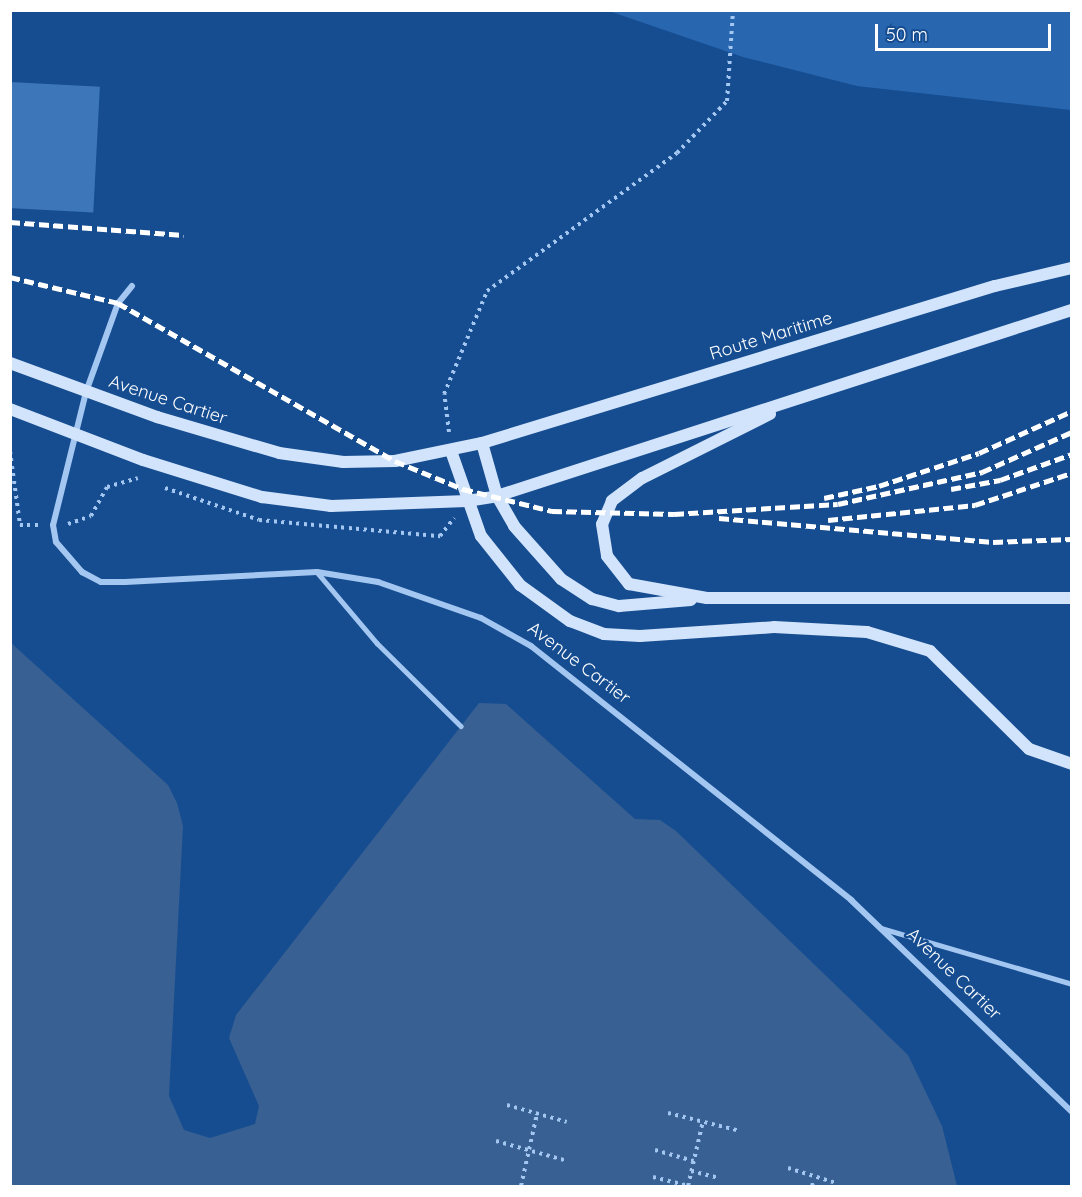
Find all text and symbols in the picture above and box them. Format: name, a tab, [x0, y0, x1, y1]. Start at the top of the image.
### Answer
scale bar	[878, 12, 1054, 50]
text: 50 m	[886, 23, 928, 46]
street label: Route Maritime	[707, 307, 835, 365]
street label: Avenue Cartier	[106, 371, 230, 429]
street label: Avenue Cartier	[523, 617, 635, 709]
street label: Avenue Cartier	[902, 923, 1006, 1025]

